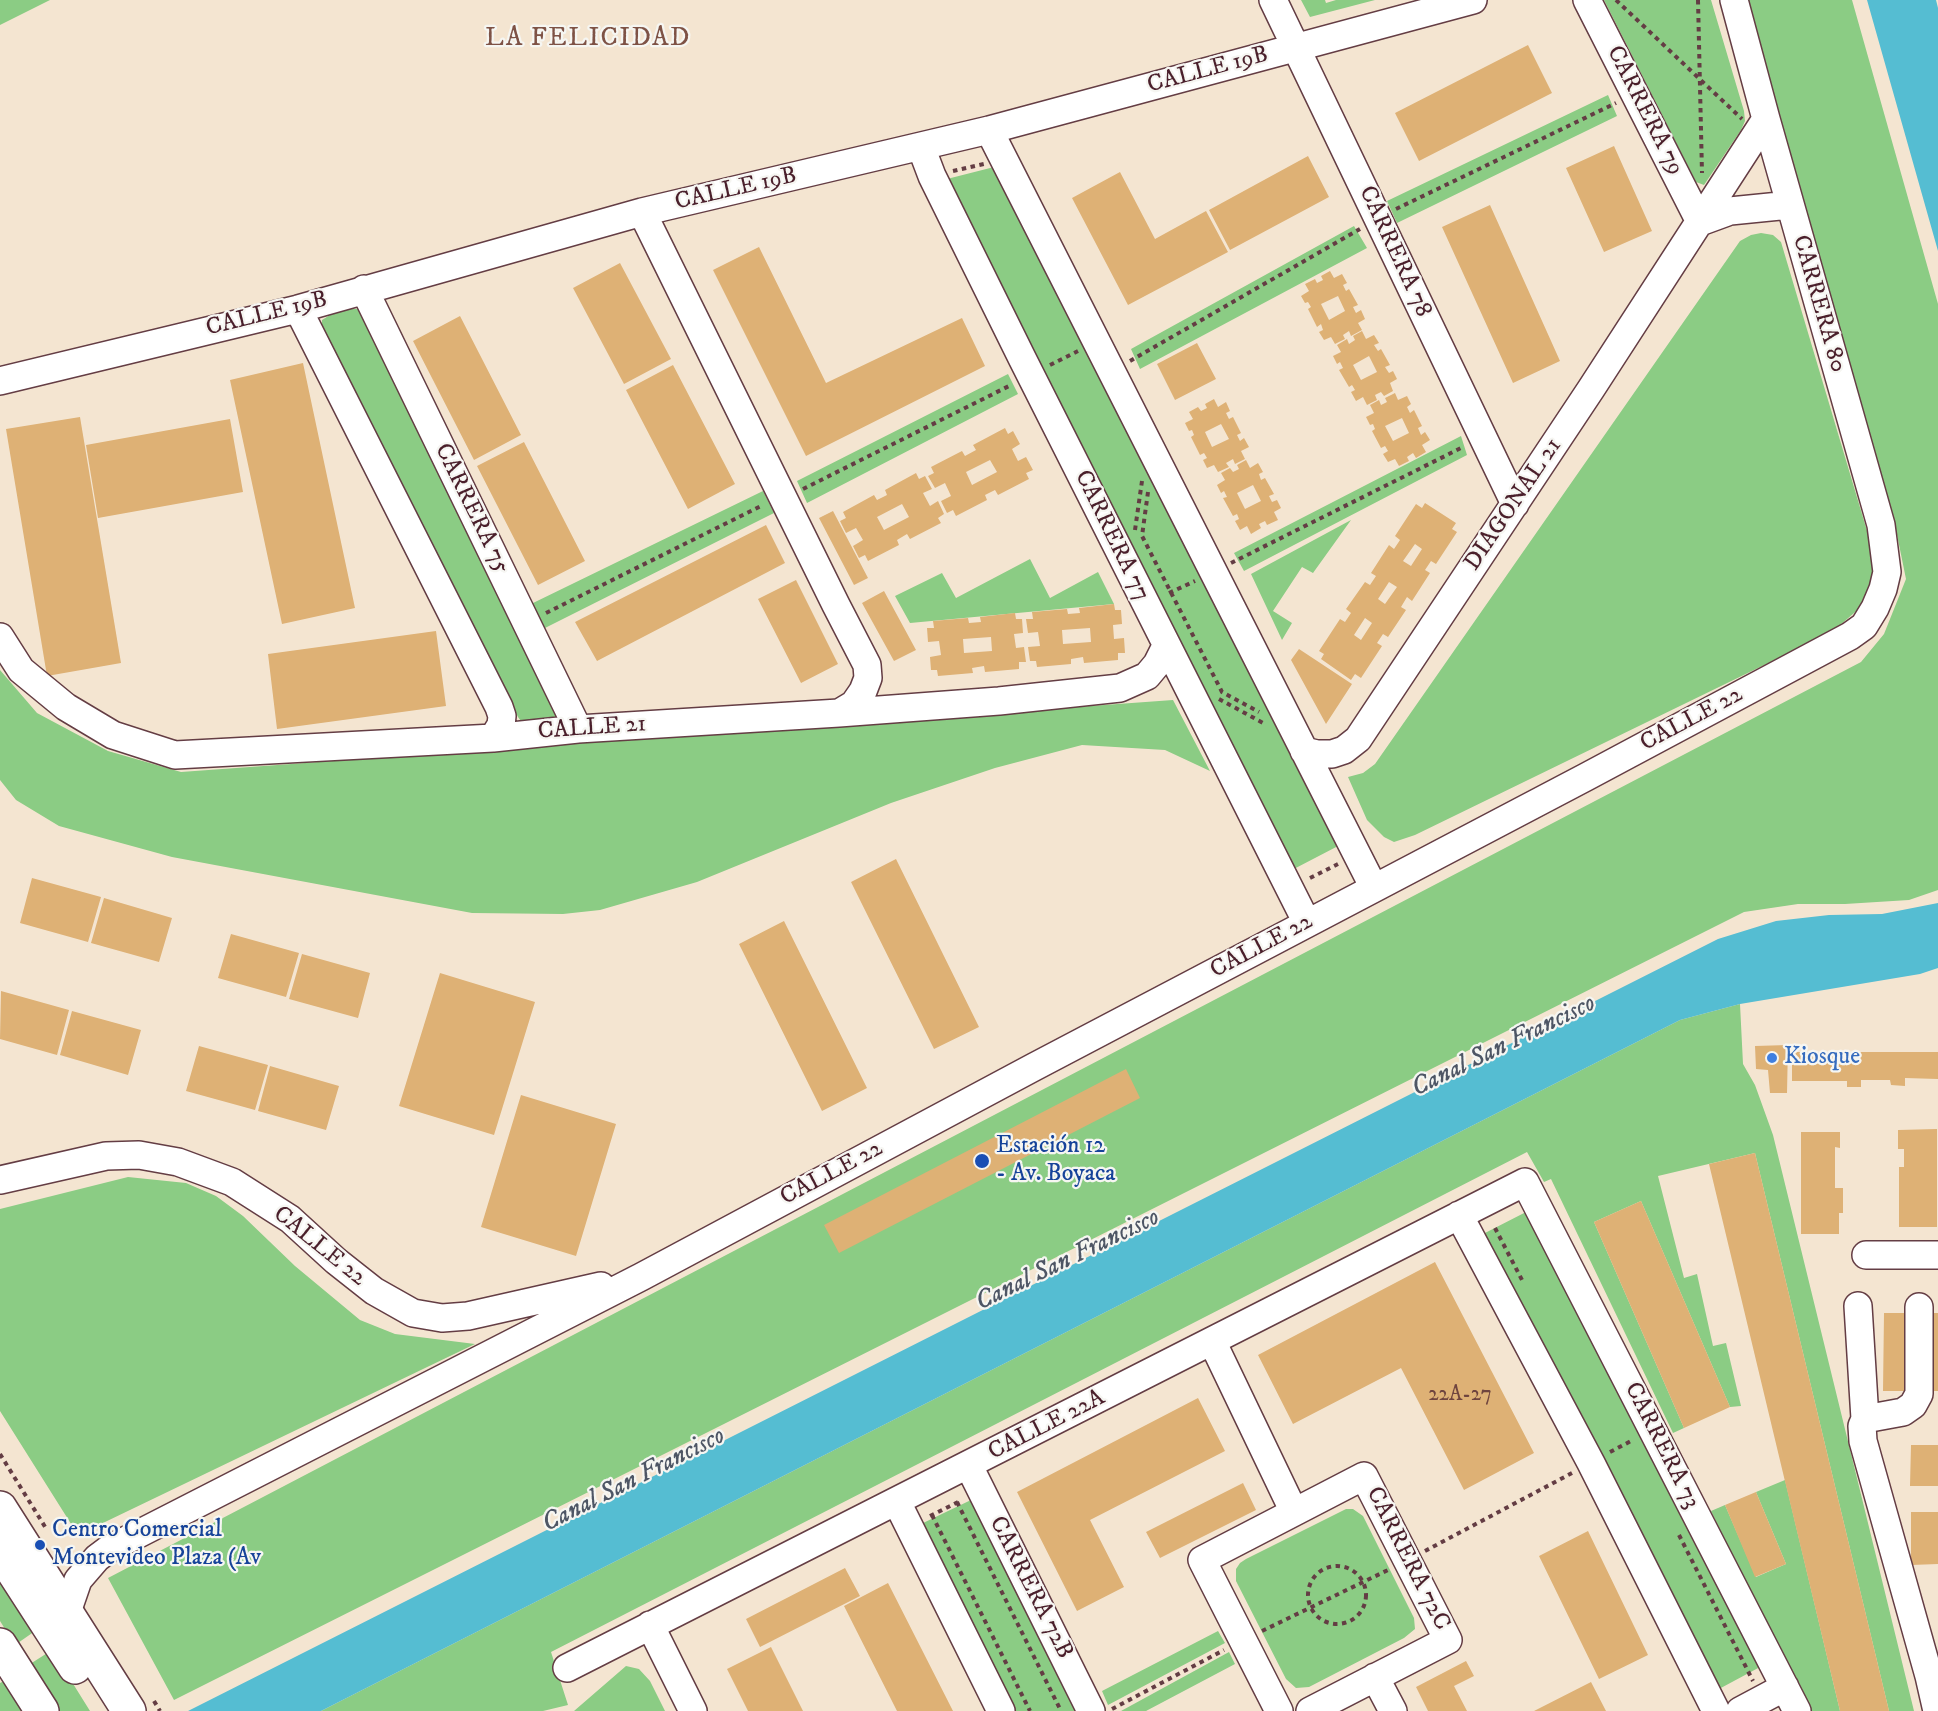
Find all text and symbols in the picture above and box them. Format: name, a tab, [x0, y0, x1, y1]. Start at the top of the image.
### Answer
district label: LA FELICIDAD	[485, 24, 691, 56]
street label: CALLE 19B	[1144, 41, 1272, 101]
street label: CARRERA 79	[1599, 42, 1689, 180]
street label: CALLE 19B	[672, 162, 800, 218]
street label: CARRERA 78	[1351, 182, 1437, 322]
street label: CARRERA 80	[1785, 232, 1851, 376]
street label: CALLE 19B	[203, 286, 331, 344]
street label: DIAGONAL 21	[1459, 433, 1569, 577]
street label: CARRERA 75	[427, 439, 515, 579]
street label: CARRERA 77	[1067, 466, 1155, 606]
street label: CALLE 22	[1636, 681, 1748, 759]
street label: CALLE 21	[537, 711, 647, 747]
street label: CALLE 22	[1206, 908, 1318, 986]
water label: Canal San Francisco	[1407, 989, 1601, 1105]
place label: Kiosque	[1784, 1044, 1860, 1072]
marker: Kiosque	[1765, 1051, 1779, 1065]
place label: Estación 12 - Av. Boyaca	[996, 1133, 1115, 1189]
street label: CALLE 22	[776, 1135, 888, 1213]
marker: Estación 12 - Av. Boyaca	[973, 1152, 991, 1170]
street label: CALLE 22	[267, 1201, 371, 1293]
water label: Canal San Francisco	[971, 1203, 1165, 1319]
street label: CARRERA 73	[1617, 1378, 1705, 1514]
house number: 22A-27	[1428, 1383, 1492, 1409]
street label: CALLE 22A	[984, 1384, 1110, 1468]
water label: Canal San Francisco	[537, 1421, 731, 1541]
street label: CARRERA 72C	[1359, 1483, 1455, 1635]
street label: CARRERA 72B	[982, 1512, 1078, 1664]
place label: Centro Comercial Montevideo Plaza (Av	[52, 1517, 261, 1573]
marker: Centro Comercial Montevideo Plaza (Av	[33, 1538, 47, 1552]

